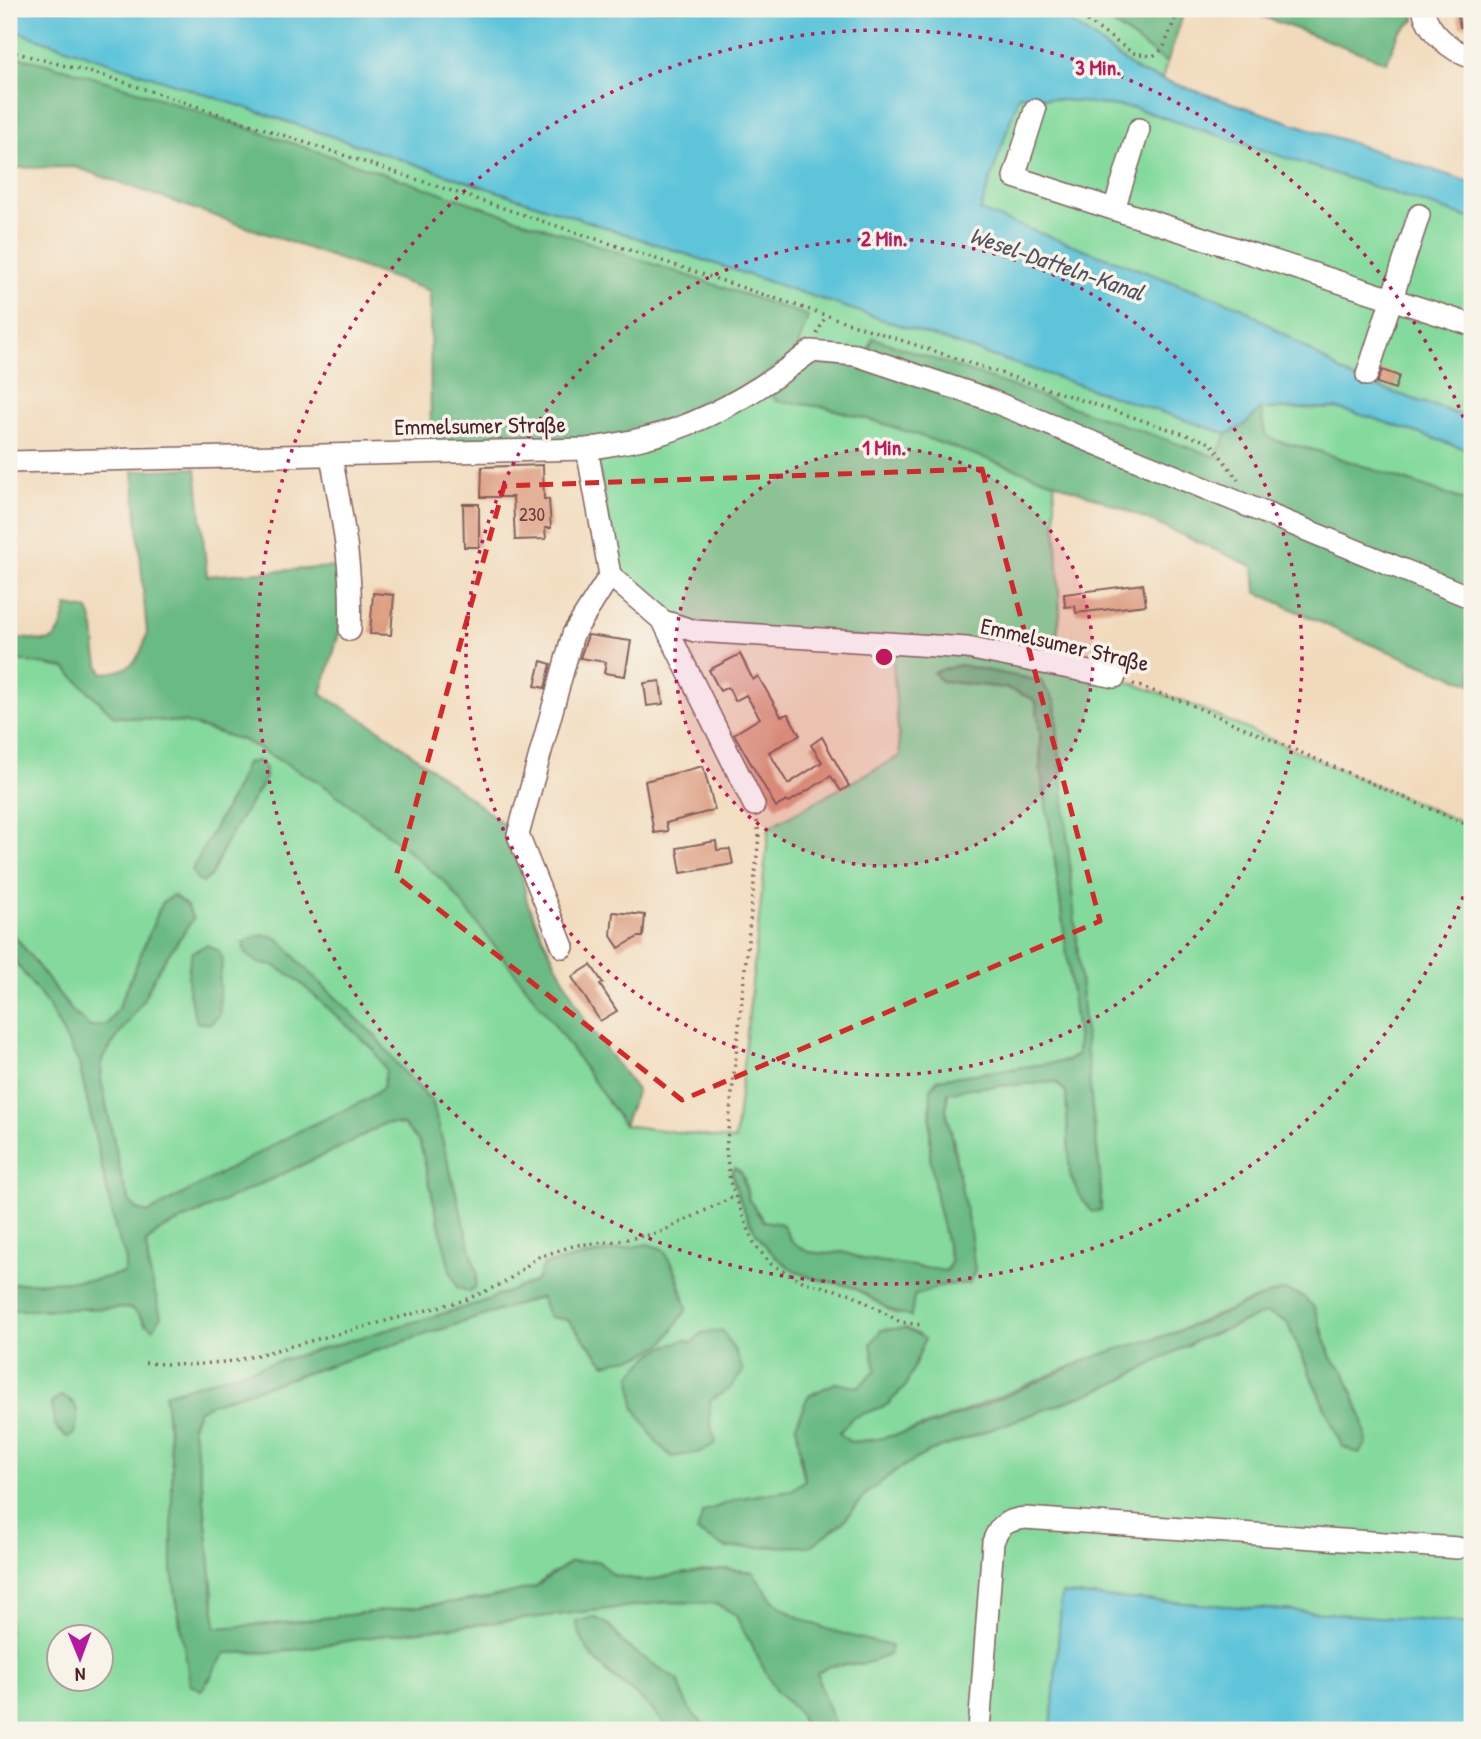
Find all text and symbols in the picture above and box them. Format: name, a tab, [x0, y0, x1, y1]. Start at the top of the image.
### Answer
text: 3 Min.	[1075, 53, 1121, 82]
water label: Wesel-Datteln-Kanal	[966, 218, 1150, 308]
text: 2 Min.	[861, 224, 907, 253]
street label: Emmelsumer Straße	[394, 408, 566, 442]
text: 1 Min.	[862, 433, 906, 462]
house number: 230	[519, 501, 545, 527]
street label: Emmelsumer Straße	[978, 610, 1152, 678]
centre of rings	[872, 645, 896, 669]
north arrow	[46, 1624, 116, 1694]
text: N	[75, 1662, 86, 1688]

